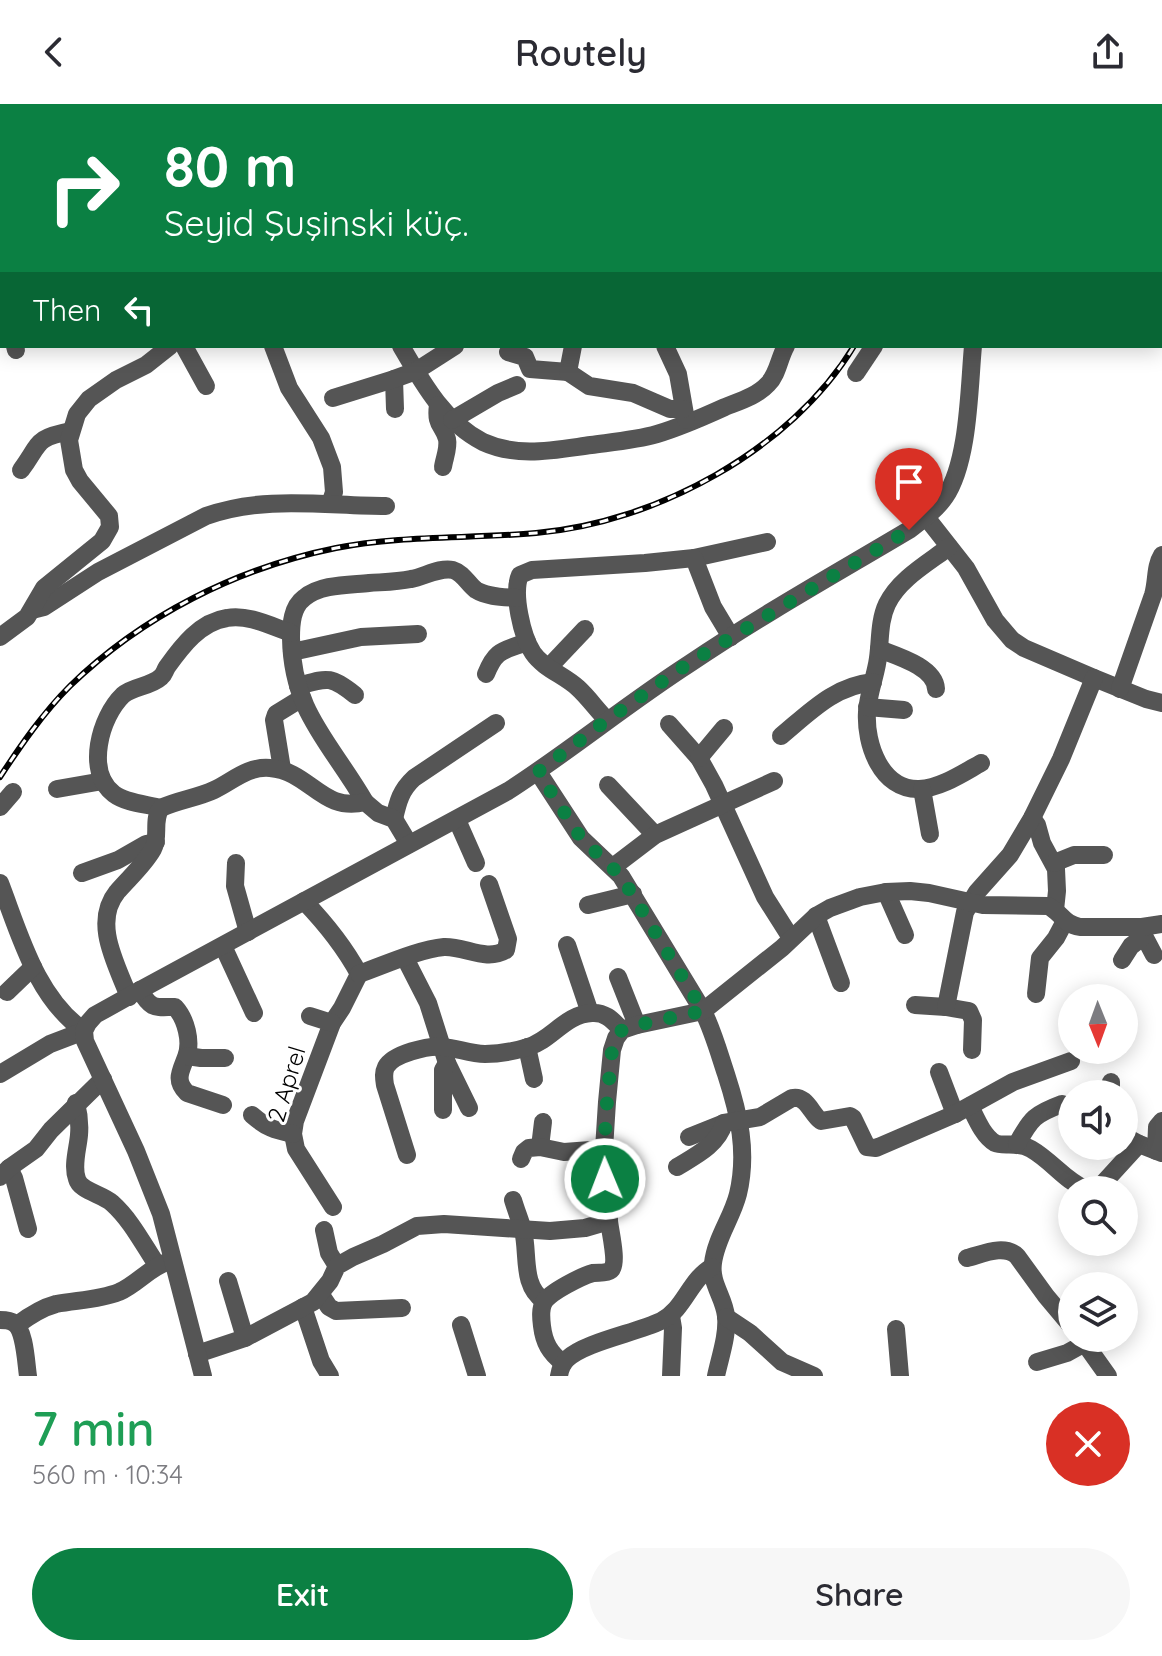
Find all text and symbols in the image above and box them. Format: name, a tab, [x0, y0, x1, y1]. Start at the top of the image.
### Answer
icon: back	[32, 30, 76, 74]
text: Routely	[515, 30, 647, 75]
icon: share	[1086, 30, 1130, 74]
text: 80 m	[164, 131, 296, 201]
icon: right	[32, 136, 136, 240]
text: Seyid Şuşinski küç.	[164, 200, 469, 245]
icon: left	[117, 288, 161, 332]
text: Then	[32, 291, 101, 329]
pin	[875, 448, 943, 530]
icon: arrive	[887, 460, 931, 504]
north arrow	[1058, 984, 1138, 1064]
map controls	[1058, 984, 1138, 1352]
street label: 2 Aprel	[260, 1042, 312, 1126]
button: sound	[1058, 1080, 1138, 1160]
position arrow	[563, 1137, 647, 1221]
button: search	[1058, 1176, 1138, 1256]
button: layers	[1058, 1272, 1138, 1352]
text: 7 min	[32, 1398, 155, 1458]
button: close	[1046, 1402, 1130, 1486]
text: 560 m · 10:34	[32, 1458, 183, 1491]
button: Exit	[32, 1548, 573, 1640]
button: Share	[589, 1548, 1130, 1640]

